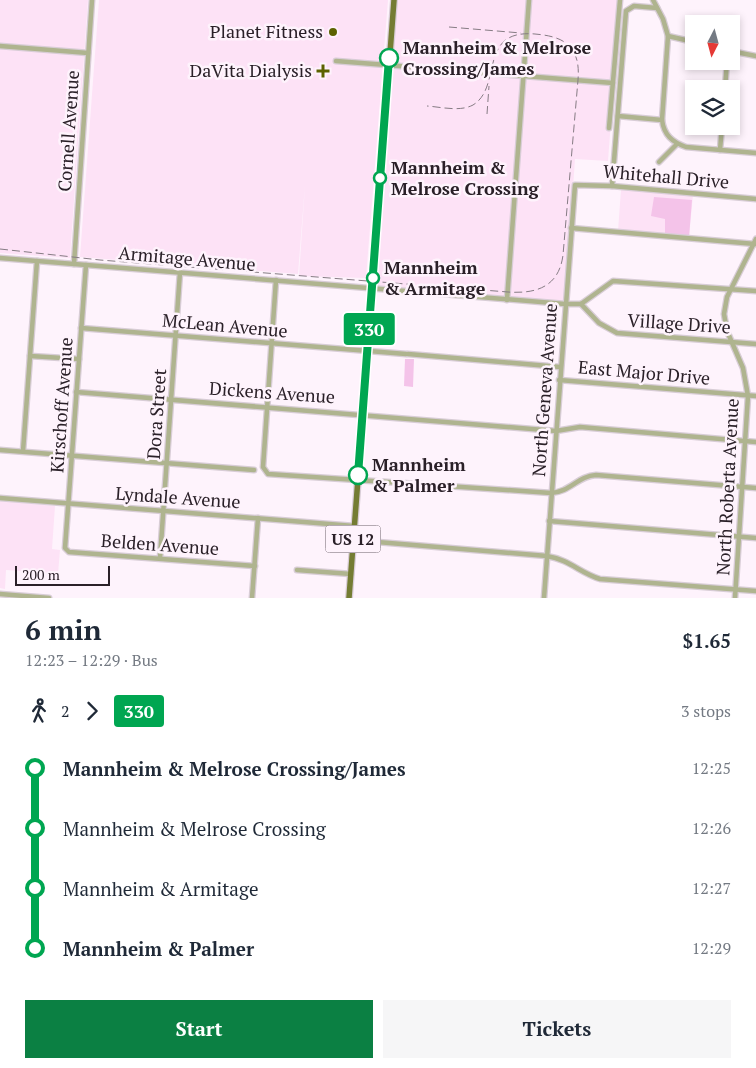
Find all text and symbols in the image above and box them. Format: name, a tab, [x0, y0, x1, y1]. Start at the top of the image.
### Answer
north arrow	[685, 15, 740, 70]
map controls	[685, 15, 740, 135]
place label: Planet Fitness	[210, 19, 323, 43]
marker: Planet Fitness	[327, 26, 339, 38]
place label: Mannheim & Melrose Crossing/James	[403, 35, 592, 80]
marker: Mannheim & Melrose Crossing/James	[379, 48, 399, 68]
place label: DaVita Dialysis	[190, 58, 312, 82]
marker: DaVita Dialysis	[316, 64, 330, 78]
street label: Cornell Avenue	[52, 69, 84, 192]
button: layers	[685, 80, 740, 135]
place label: Mannheim & Melrose Crossing	[391, 155, 540, 200]
street label: Whitehall Drive	[602, 159, 730, 193]
marker: Mannheim & Melrose Crossing	[373, 171, 387, 185]
street label: Armitage Avenue	[118, 240, 257, 276]
place label: Mannheim & Armitage	[384, 255, 486, 300]
marker: Mannheim & Armitage	[366, 271, 380, 285]
street label: North Geneva Avenue	[526, 302, 562, 477]
street label: Village Drive	[627, 307, 732, 339]
street label: McLean Avenue	[161, 308, 289, 342]
line badge: 330	[340, 313, 398, 345]
text: 330	[354, 317, 384, 341]
street label: Kirschoff Avenue	[44, 336, 78, 474]
street label: East Major Drive	[577, 354, 711, 390]
street label: Dora Street	[141, 367, 171, 460]
street label: Dickens Avenue	[208, 376, 336, 408]
street label: North Roberta Avenue	[710, 398, 744, 576]
place label: Mannheim & Palmer	[372, 452, 466, 497]
marker: Mannheim & Palmer	[348, 465, 368, 485]
street label: Lyndale Avenue	[115, 481, 241, 513]
road number: US 12	[326, 526, 380, 552]
street label: Belden Avenue	[100, 528, 220, 560]
scale bar	[15, 563, 110, 586]
text: 200 m	[22, 565, 60, 584]
text: 6 min	[25, 611, 102, 648]
text: $1.65	[682, 628, 731, 653]
text: 12:23 – 12:29 · Bus	[25, 649, 158, 671]
icon: walk	[25, 697, 53, 725]
icon: forward	[78, 697, 106, 725]
text: 330	[124, 699, 154, 723]
text: 2	[61, 700, 70, 722]
text: 3 stops	[681, 700, 731, 722]
text: Mannheim & Melrose Crossing/James	[63, 756, 406, 781]
text: 12:25	[692, 757, 731, 779]
text: Mannheim & Melrose Crossing	[63, 816, 326, 841]
text: 12:26	[692, 817, 731, 839]
text: Mannheim & Armitage	[63, 876, 258, 901]
text: 12:27	[692, 877, 731, 899]
text: Mannheim & Palmer	[63, 936, 254, 961]
text: 12:29	[692, 937, 731, 959]
button: Start	[25, 1000, 373, 1058]
button: Tickets	[383, 1000, 731, 1058]

